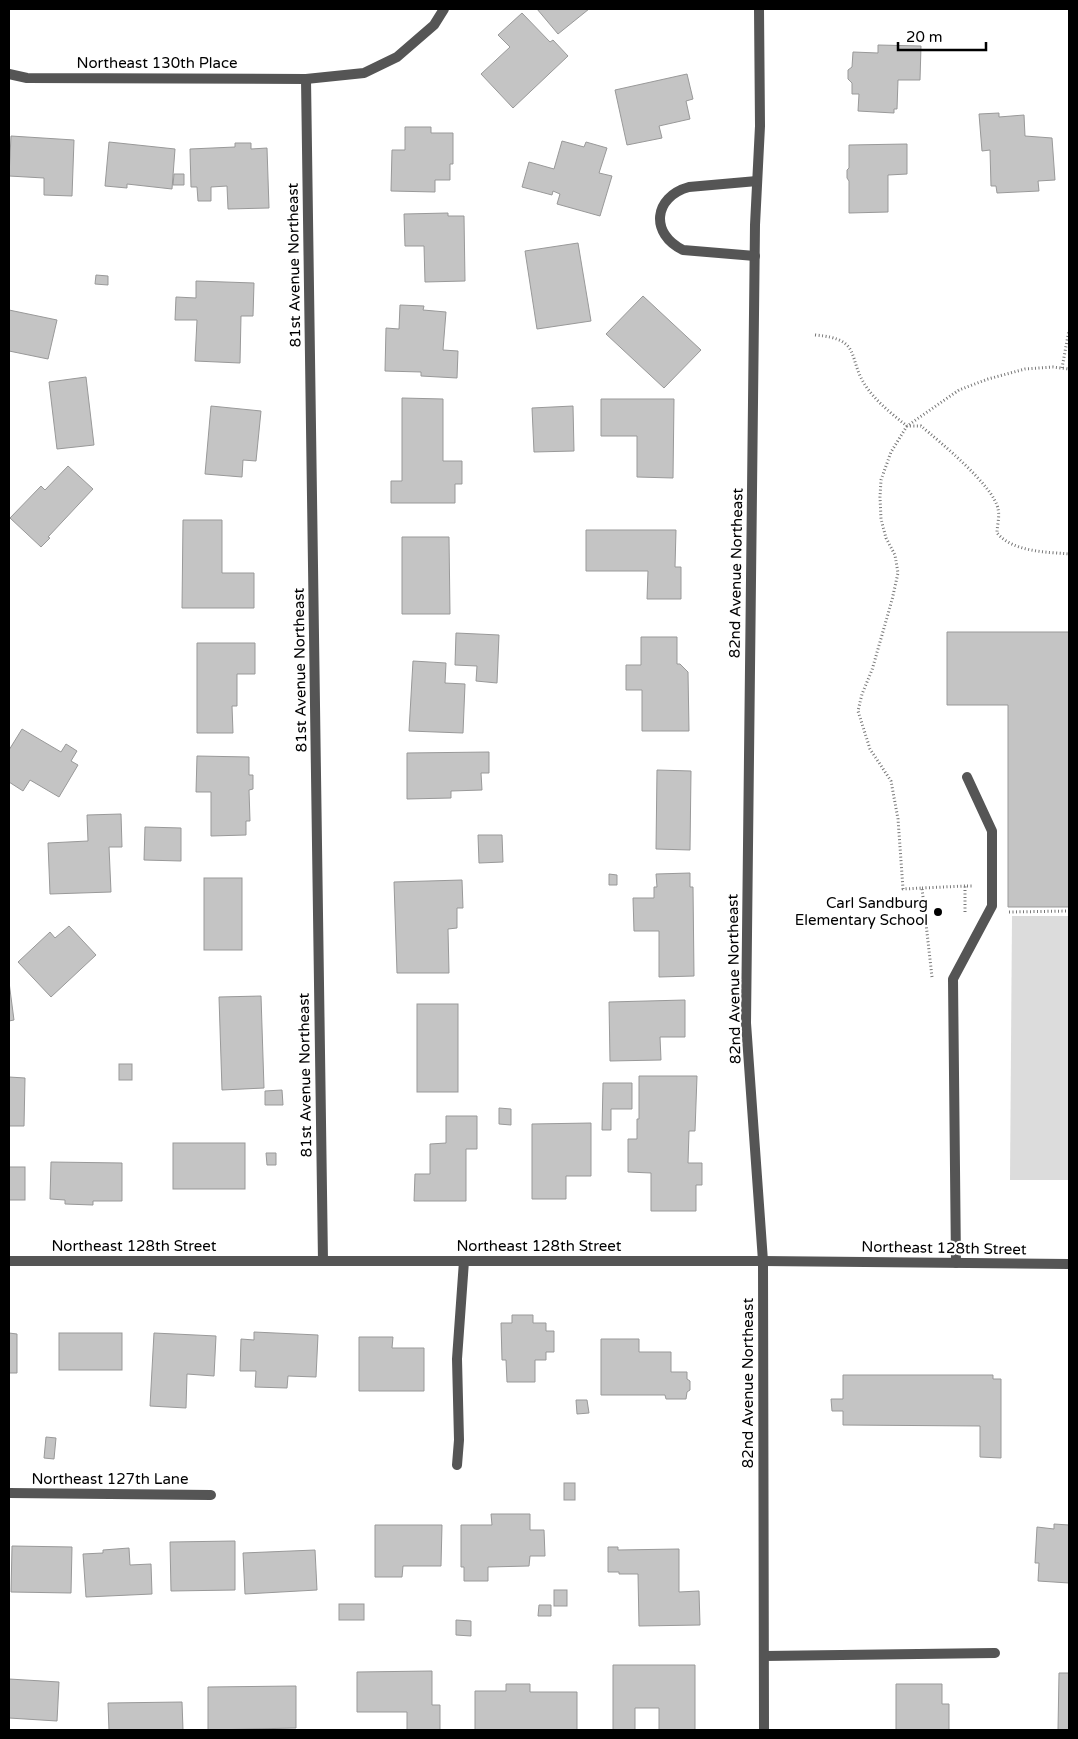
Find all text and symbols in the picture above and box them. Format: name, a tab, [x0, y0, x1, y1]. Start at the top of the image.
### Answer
scale bar	[898, 20, 986, 52]
text: 20 m	[906, 28, 943, 46]
street label: Northeast 130th Place	[77, 54, 237, 72]
street label: 81st Avenue Northeast	[284, 182, 304, 347]
street label: 82nd Avenue Northeast	[726, 487, 746, 658]
street label: 81st Avenue Northeast	[290, 587, 310, 752]
street label: 82nd Avenue Northeast	[724, 893, 744, 1064]
place label: Carl Sandburg Elementary School	[795, 894, 928, 929]
marker: Carl Sandburg Elementary School	[932, 906, 944, 918]
street label: 81st Avenue Northeast	[295, 992, 315, 1157]
street label: Northeast 128th Street	[51, 1237, 217, 1255]
street label: Northeast 128th Street	[456, 1237, 622, 1255]
street label: Northeast 128th Street	[861, 1238, 1027, 1258]
street label: 82nd Avenue Northeast	[739, 1298, 757, 1468]
street label: Northeast 127th Lane	[32, 1470, 188, 1488]

